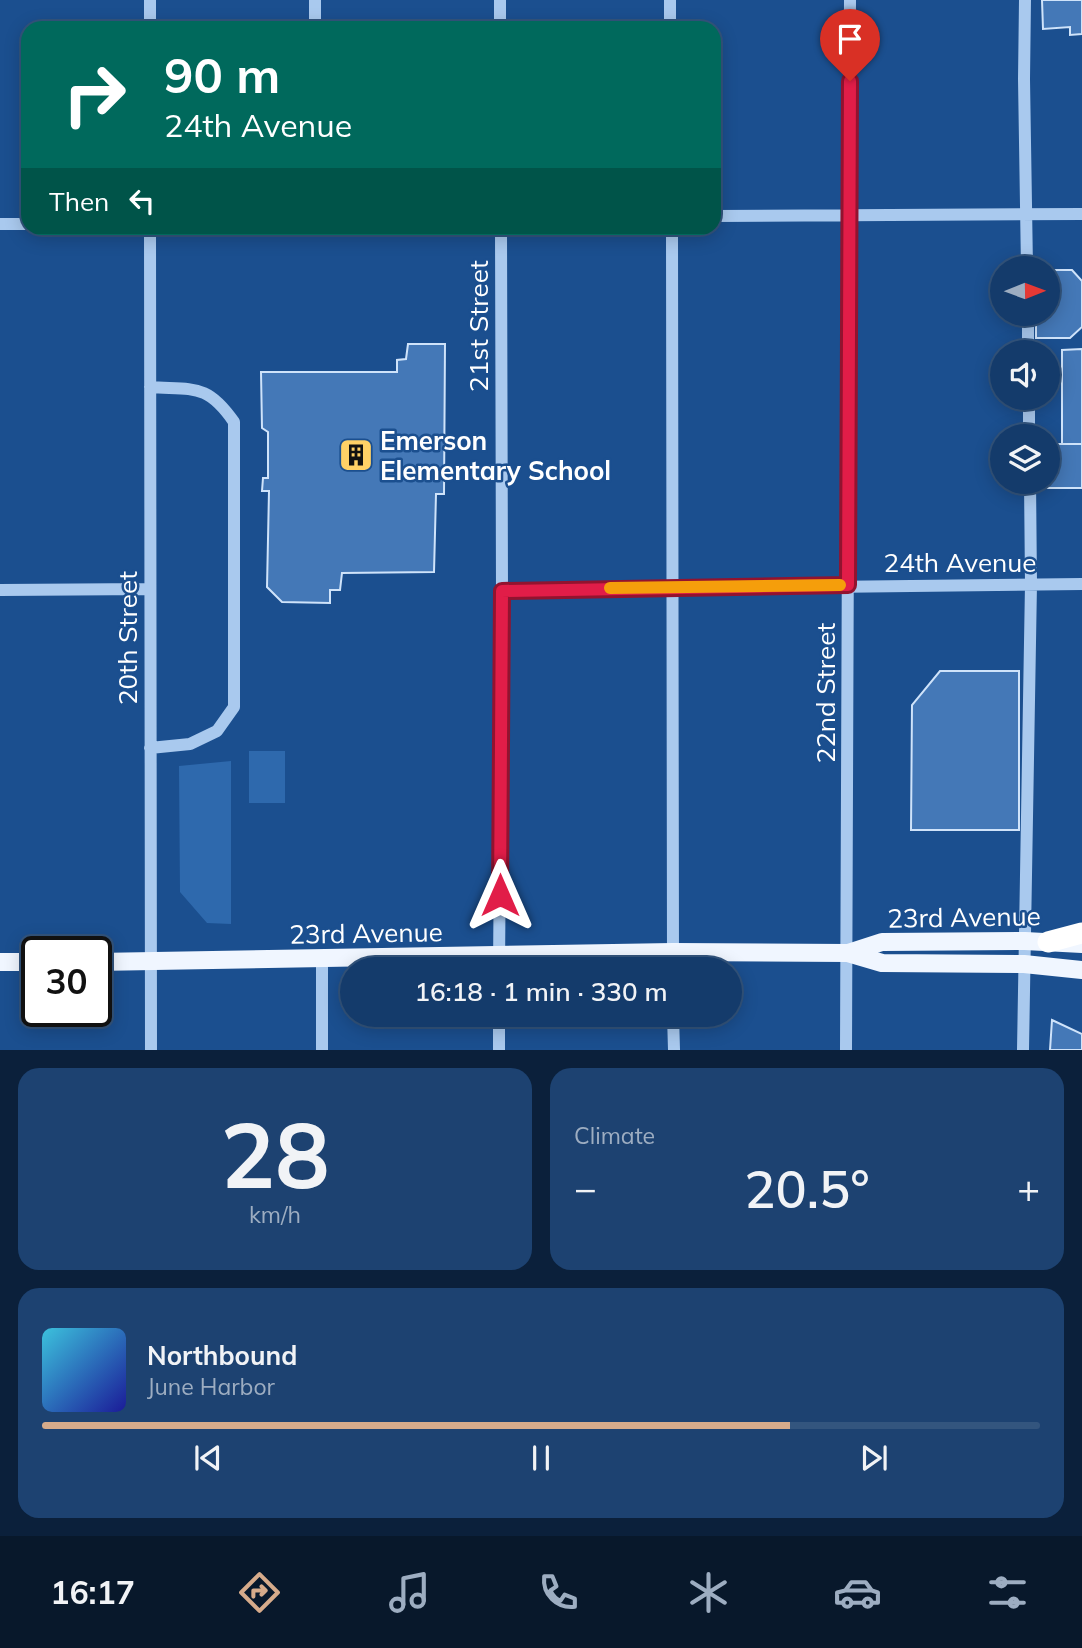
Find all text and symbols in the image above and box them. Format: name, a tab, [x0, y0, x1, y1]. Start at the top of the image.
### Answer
pin	[820, 9, 880, 81]
icon: arrive	[831, 20, 869, 58]
text: 90 m	[164, 44, 280, 105]
icon: right	[49, 49, 140, 140]
text: 24th Avenue	[164, 105, 352, 145]
icon: left	[123, 182, 161, 220]
text: Then	[49, 185, 109, 218]
north arrow	[990, 256, 1060, 326]
map controls	[990, 256, 1060, 494]
street label: 21st Street	[462, 260, 495, 392]
button: sound	[990, 340, 1060, 410]
place label: Emerson Elementary School	[380, 424, 611, 487]
button: layers	[990, 424, 1060, 494]
building icon: Emerson Elementary School	[337, 436, 375, 474]
street label: 24th Avenue	[884, 546, 1036, 579]
street label: 20th Street	[111, 571, 144, 705]
street label: 22nd Street	[809, 623, 842, 763]
position arrow	[463, 858, 537, 932]
street label: 23rd Avenue	[887, 899, 1041, 935]
street label: 23rd Avenue	[289, 915, 443, 951]
speed limit sign: 30	[21, 936, 112, 1027]
text: 16:18 · 1 min · 330 m	[414, 975, 668, 1008]
text: 28	[220, 1097, 330, 1211]
text: Climate	[574, 1121, 655, 1150]
text: 20.5°	[744, 1156, 870, 1221]
text: −	[574, 1164, 597, 1212]
text: +	[1017, 1164, 1040, 1212]
text: km/h	[249, 1200, 301, 1229]
text: Northbound	[147, 1339, 297, 1372]
text: June Harbor	[147, 1372, 275, 1401]
icon: previous	[189, 1439, 227, 1477]
icon: pause	[522, 1439, 560, 1477]
icon: next	[855, 1439, 893, 1477]
icon: directions	[235, 1568, 284, 1617]
icon: music	[385, 1568, 434, 1617]
icon: phone	[534, 1568, 583, 1617]
icon: climate	[684, 1568, 733, 1617]
icon: car	[833, 1568, 882, 1617]
icon: filters	[983, 1568, 1032, 1617]
text: 16:17	[50, 1572, 135, 1612]

